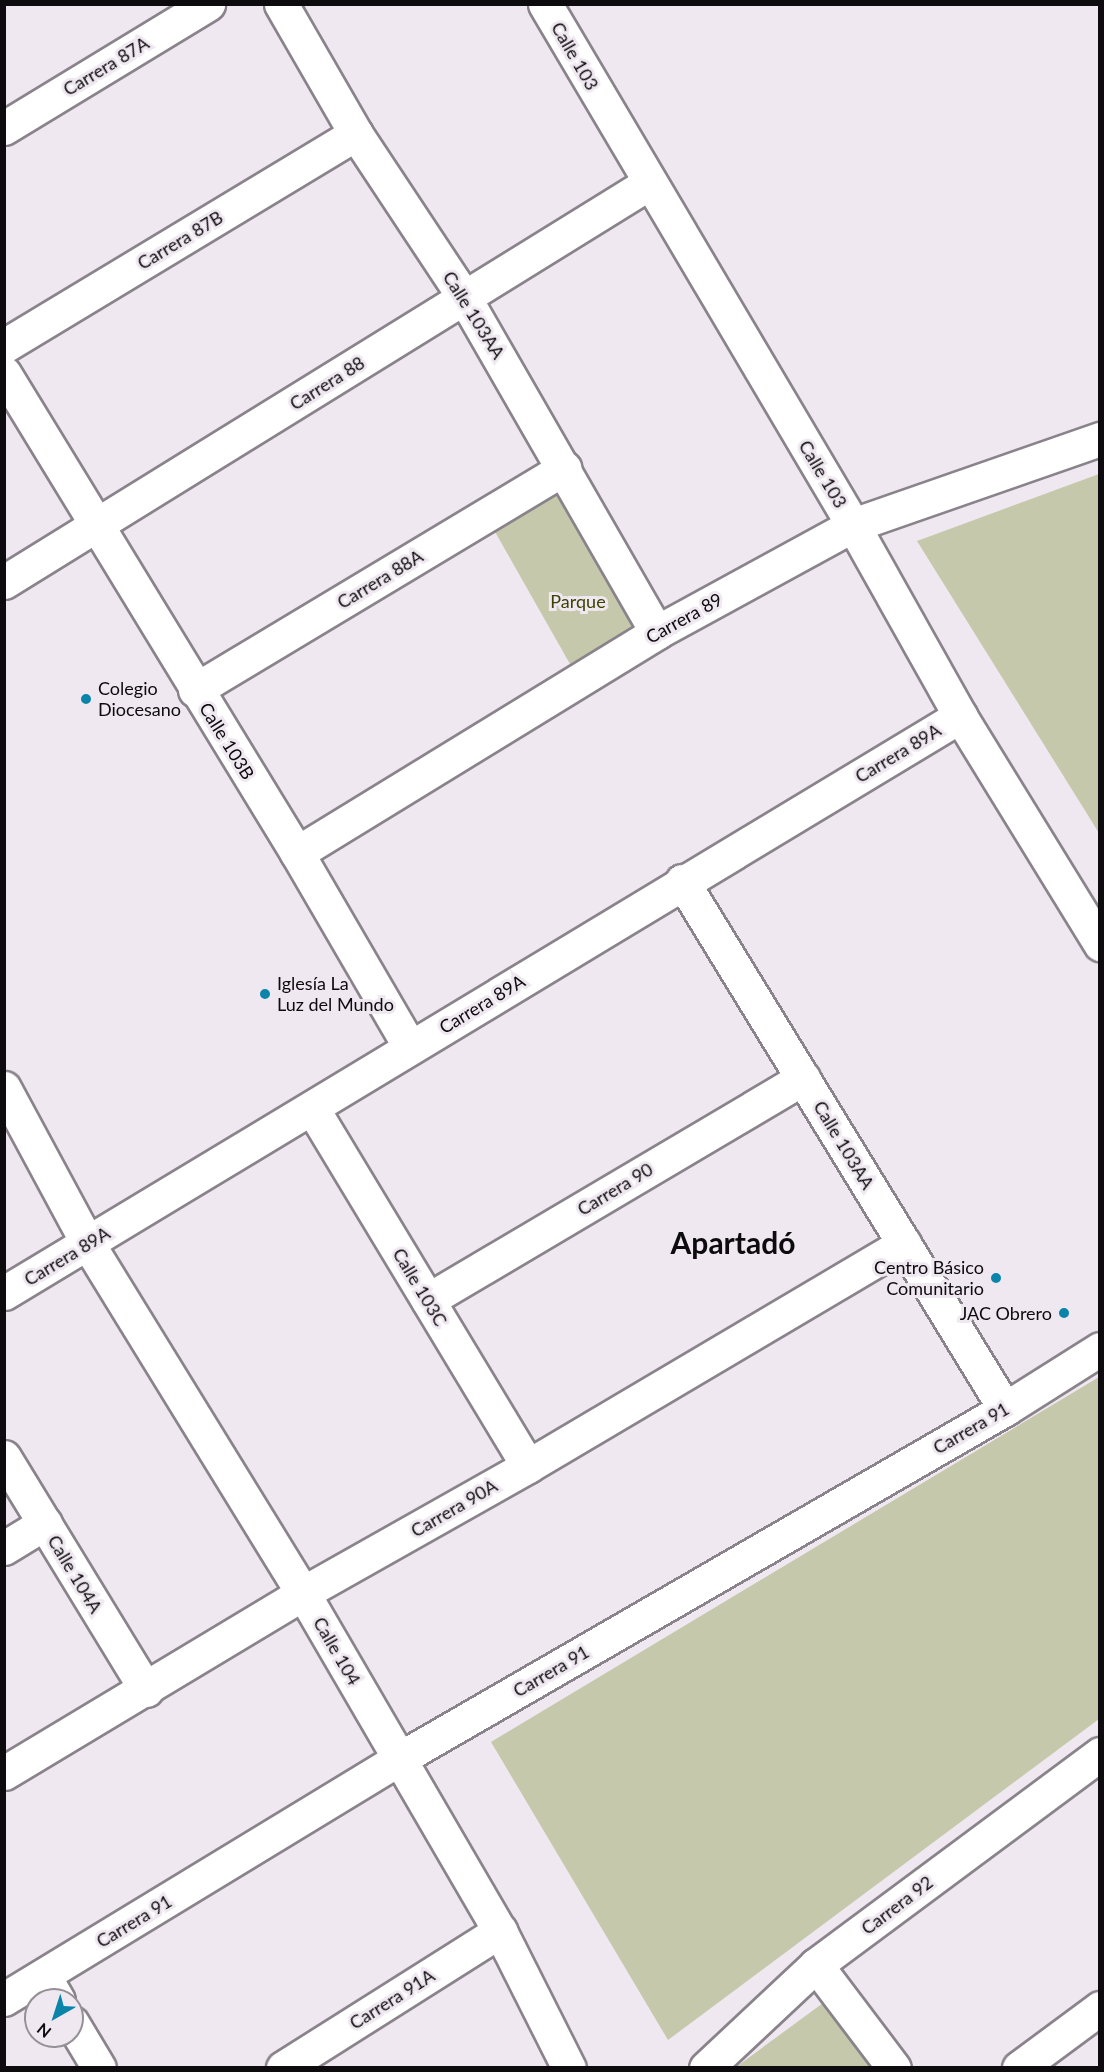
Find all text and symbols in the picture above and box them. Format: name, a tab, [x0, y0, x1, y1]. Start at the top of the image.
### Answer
street label: Calle 103	[547, 18, 603, 94]
street label: Carrera 87A	[59, 32, 153, 100]
street label: Carrera 87B	[133, 206, 227, 274]
street label: Calle 103AA	[439, 267, 509, 363]
street label: Carrera 88	[286, 352, 368, 414]
street label: Calle 103	[794, 436, 852, 512]
street label: Carrera 88A	[333, 545, 427, 613]
street label: Carrera 89	[642, 588, 726, 648]
park label: Parque	[550, 590, 606, 612]
place label: Colegio Diocesano	[98, 678, 181, 720]
marker: Colegio Diocesano	[79, 692, 93, 706]
street label: Calle 103B	[195, 699, 259, 783]
street label: Carrera 89A	[851, 719, 945, 787]
street label: Carrera 89A	[435, 970, 529, 1038]
place label: Iglesía La Luz del Mundo	[277, 973, 394, 1016]
marker: Iglesía La Luz del Mundo	[258, 987, 272, 1001]
street label: Calle 103AA	[809, 1097, 879, 1193]
street label: Carrera 90	[573, 1158, 657, 1220]
street label: Carrera 89A	[20, 1222, 114, 1290]
district label: Apartadó	[671, 1224, 795, 1260]
street label: Calle 103C	[388, 1244, 452, 1330]
place label: Centro Básico Comunitario	[874, 1257, 984, 1300]
marker: Centro Básico Comunitario	[989, 1271, 1003, 1285]
place label: JAC Obrero	[960, 1302, 1052, 1324]
marker: JAC Obrero	[1057, 1306, 1071, 1320]
street label: Carrera 91	[929, 1398, 1013, 1458]
street label: Carrera 90A	[407, 1475, 501, 1541]
street label: Calle 104A	[43, 1531, 107, 1617]
street label: Calle 104	[309, 1613, 365, 1689]
street label: Carrera 91	[509, 1641, 593, 1701]
street label: Carrera 92	[857, 1871, 937, 1939]
street label: Carrera 91	[92, 1890, 176, 1952]
street label: Carrera 91A	[345, 1964, 439, 2034]
north arrow	[24, 1988, 84, 2048]
text: N	[33, 2020, 54, 2042]

